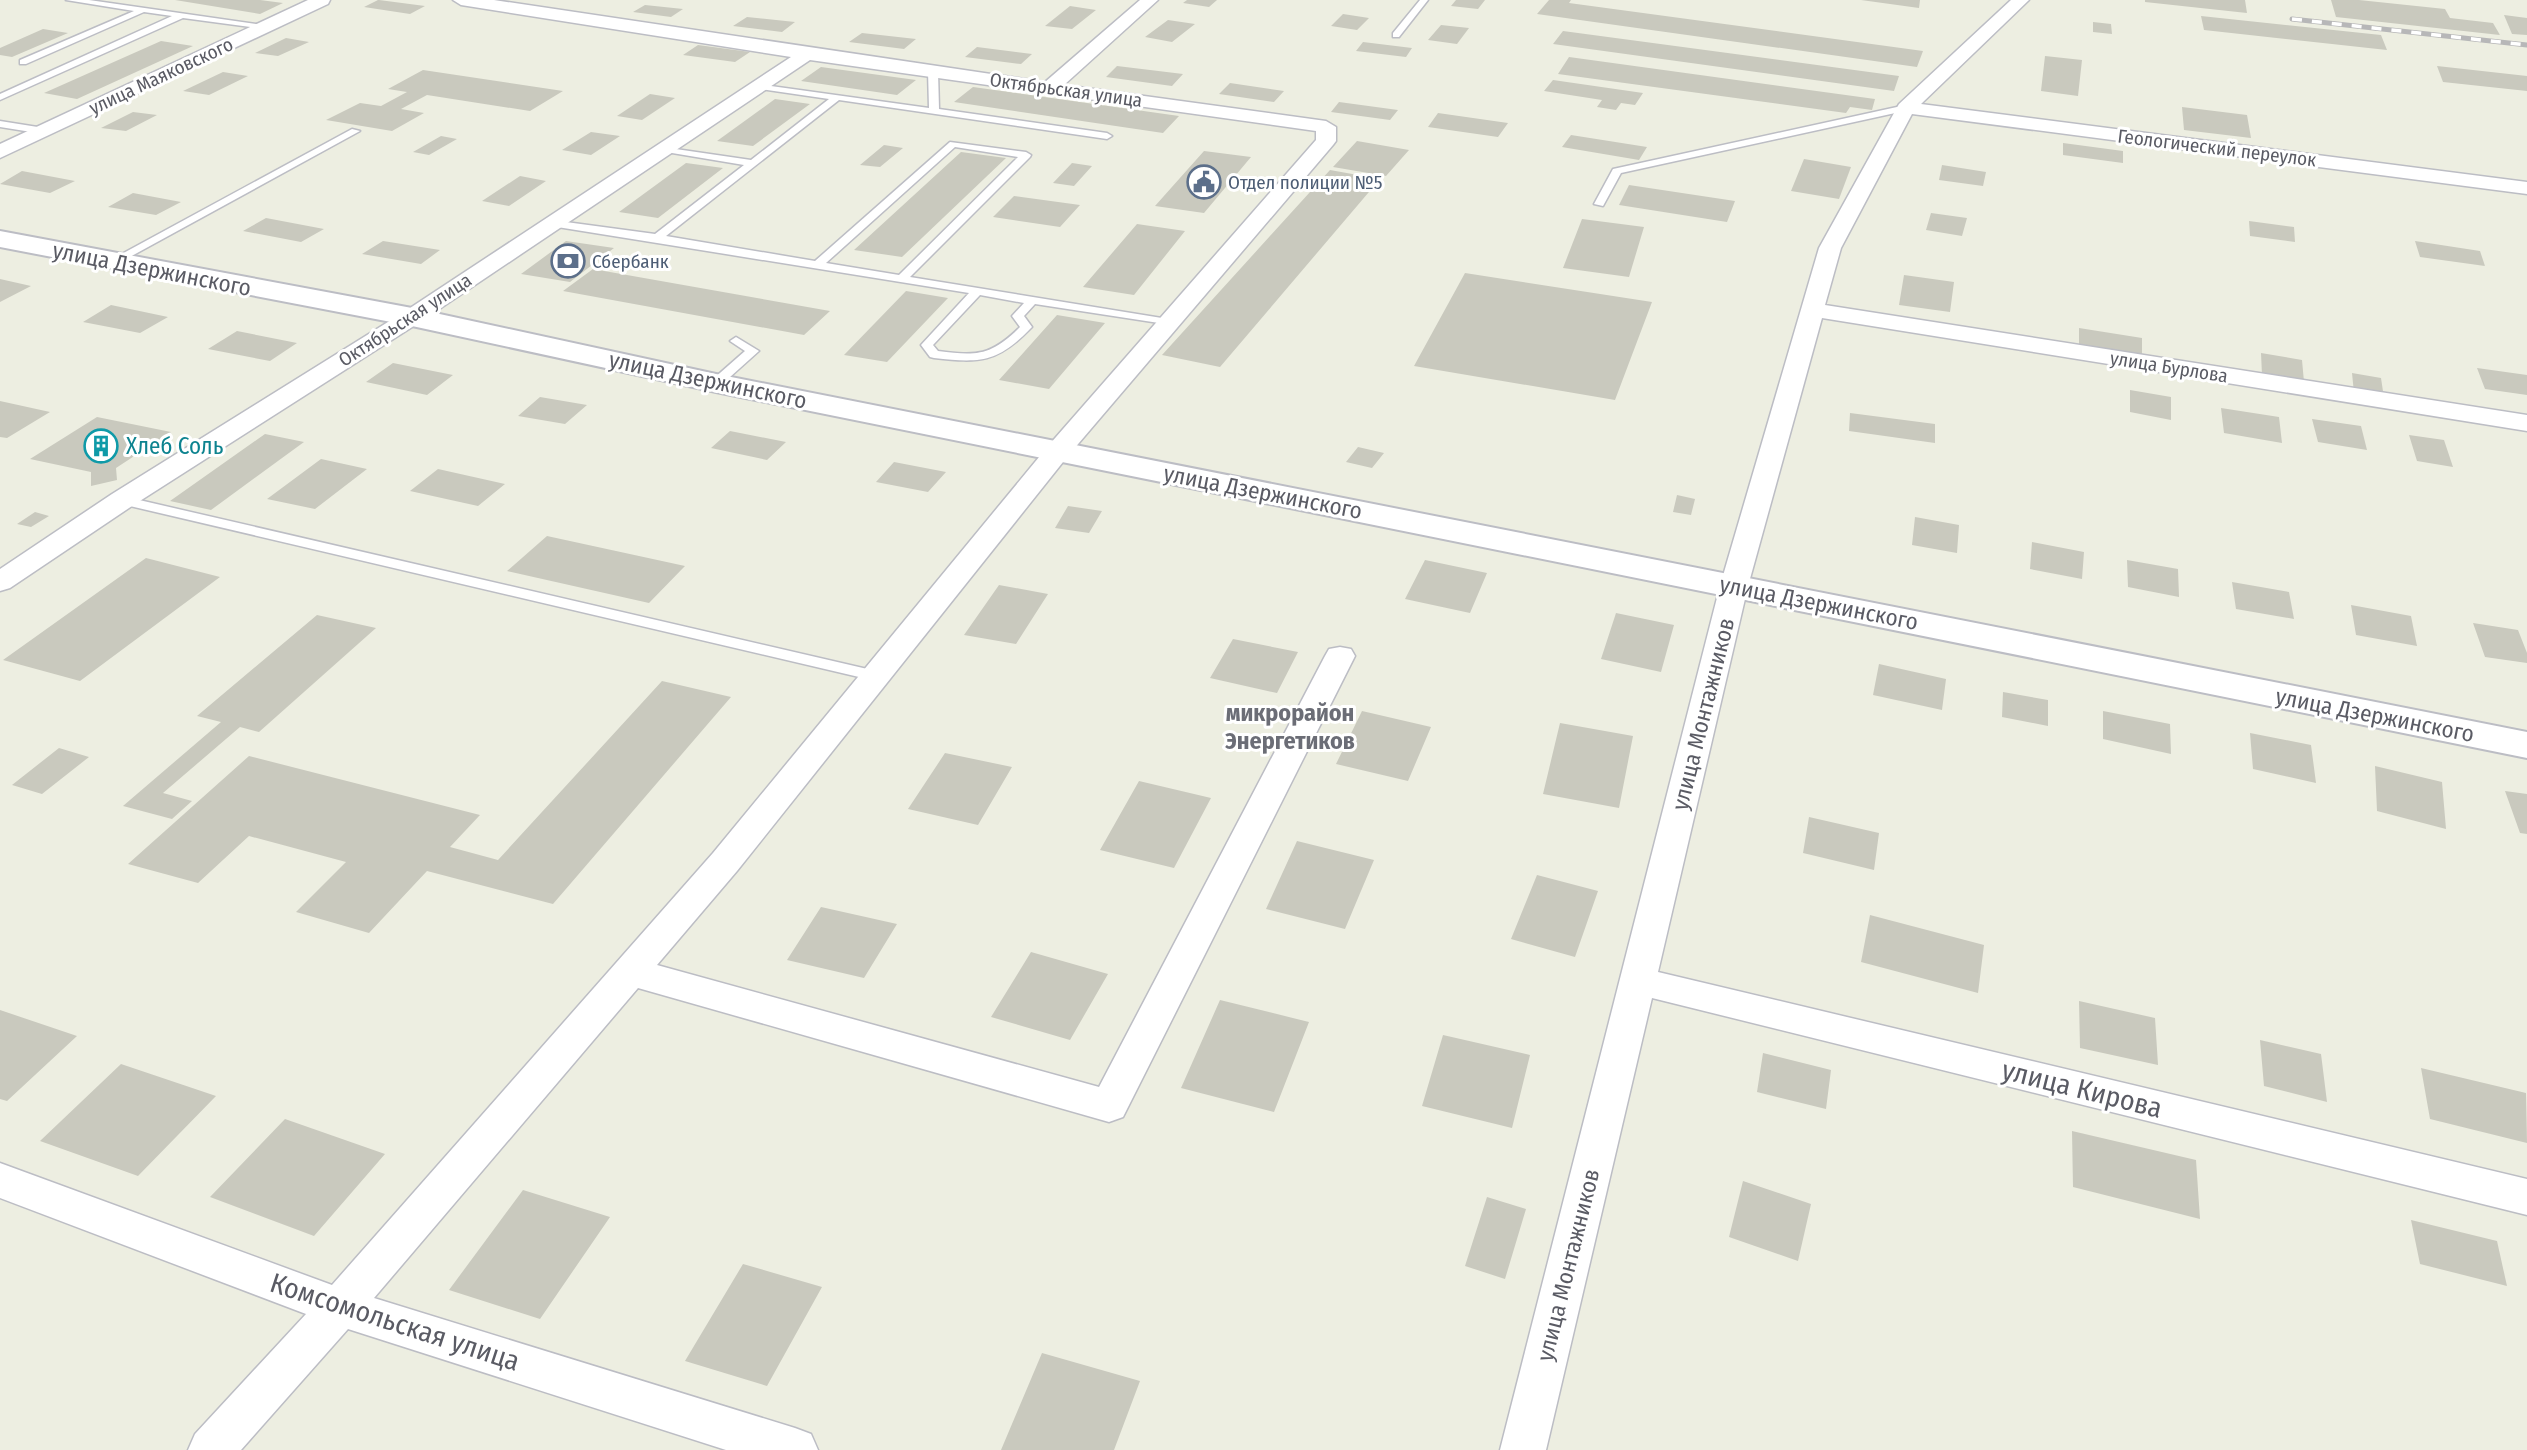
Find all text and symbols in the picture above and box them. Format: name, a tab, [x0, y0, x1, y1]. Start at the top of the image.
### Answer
street label: улица Маяковского	[85, 33, 237, 119]
street label: Октябрьская улица	[988, 68, 1144, 112]
street label: Геологический переулок	[2116, 124, 2318, 172]
public building icon: Отдел полиции №5	[1185, 163, 1223, 201]
place label: Отдел полиции №5	[1228, 171, 1382, 194]
street label: улица Дзержинского	[50, 236, 254, 302]
bank icon: Сбербанк	[549, 242, 587, 280]
place label: Сбербанк	[592, 250, 669, 273]
street label: Октябрьская улица	[334, 268, 476, 372]
street label: улица Дзержинского	[606, 345, 810, 415]
street label: улица Бурлова	[2109, 346, 2229, 388]
building icon: Хлеб Соль	[82, 427, 120, 465]
place label: Хлеб Соль	[126, 432, 224, 460]
street label: улица Дзержинского	[1161, 459, 1365, 525]
street label: улица Дзержинского	[1717, 570, 1921, 636]
street label: улица Монтажников	[1666, 615, 1740, 813]
street label: улица Дзержинского	[2273, 682, 2477, 748]
district label: микрорайон Энергетиков	[1225, 699, 1355, 755]
street label: улица Кирова	[1999, 1053, 2165, 1125]
street label: улица Монтажников	[1531, 1166, 1605, 1364]
street label: Комсомольская улица	[266, 1266, 524, 1378]

